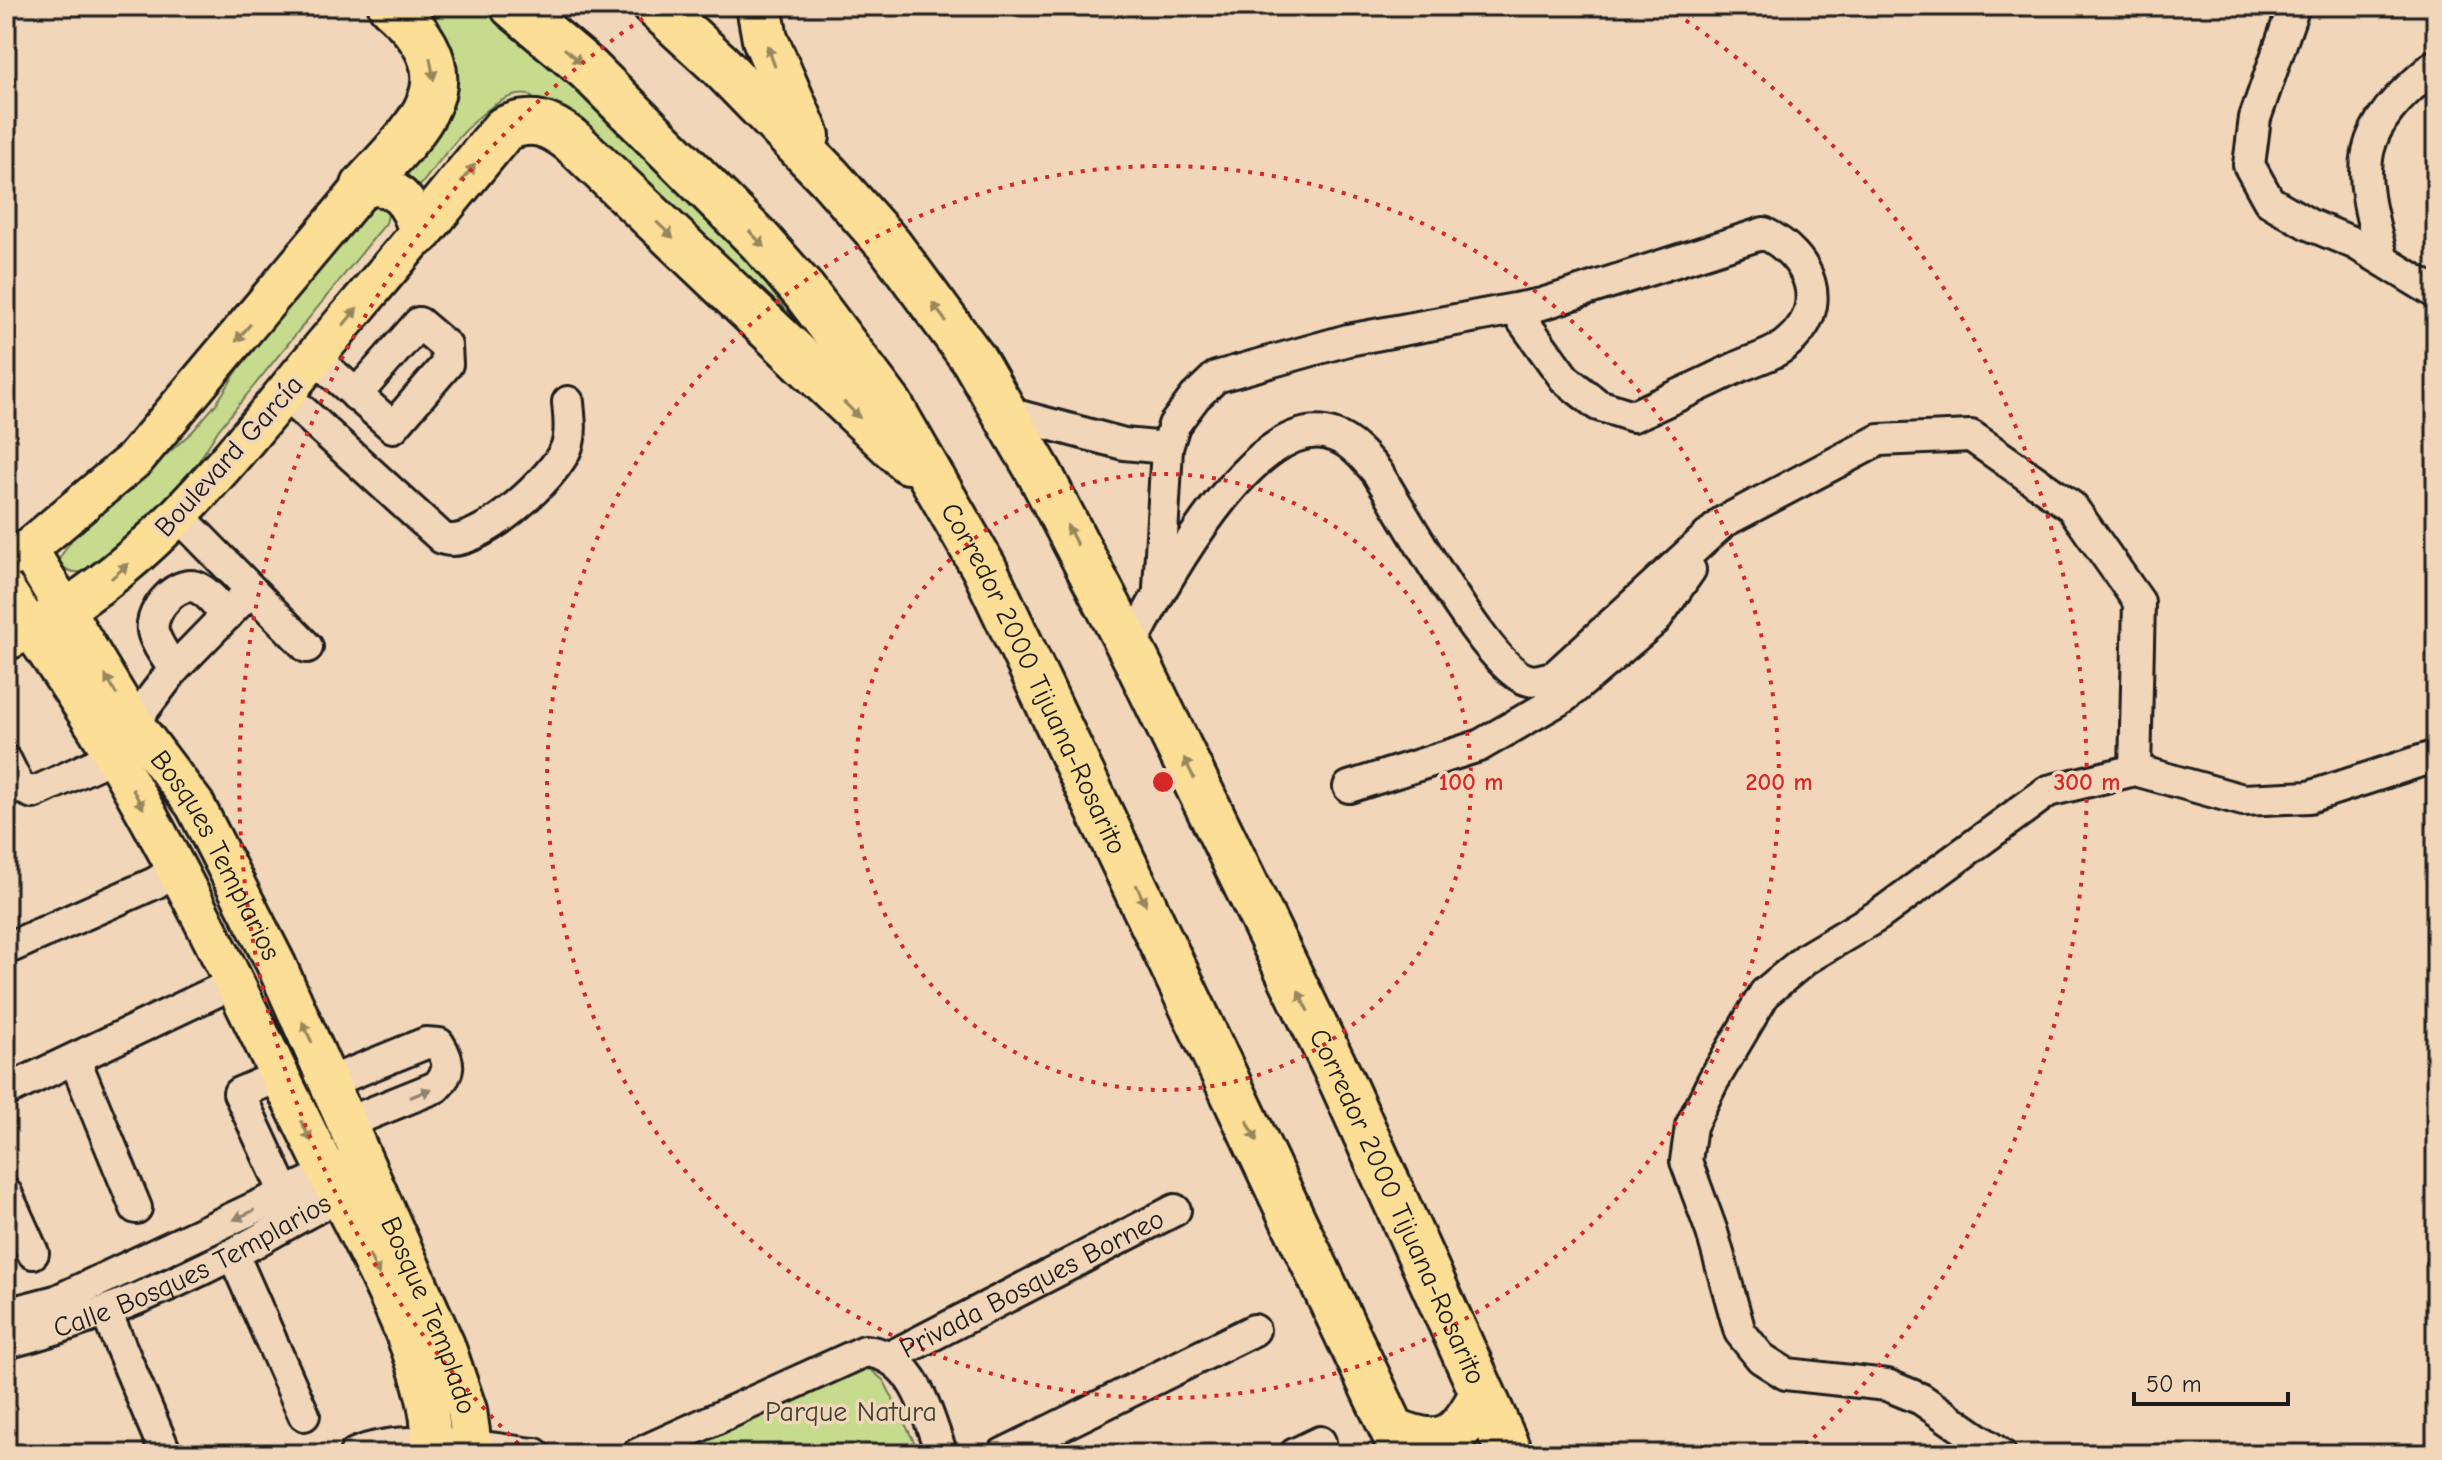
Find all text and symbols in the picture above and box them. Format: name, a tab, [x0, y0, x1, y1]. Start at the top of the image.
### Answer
one-way arrow	[764, 44, 777, 68]
one-way arrow	[562, 47, 582, 64]
one-way arrow	[427, 57, 439, 82]
one-way arrow	[459, 163, 476, 183]
one-way arrow	[655, 220, 674, 238]
one-way arrow	[748, 229, 766, 248]
one-way arrow	[932, 302, 947, 323]
one-way arrow	[341, 307, 358, 327]
one-way arrow	[235, 323, 252, 343]
street label: Boulevard García	[148, 369, 310, 543]
one-way arrow	[842, 400, 861, 419]
street label: Corredor 2000 Tijuana-Rosarito	[934, 497, 1133, 859]
one-way arrow	[1065, 524, 1078, 547]
one-way arrow	[109, 563, 129, 580]
one-way arrow	[104, 674, 118, 696]
street label: Bosques Templarios	[144, 744, 287, 966]
one-way arrow	[1182, 756, 1195, 779]
centre of rings	[1149, 768, 1177, 796]
text: 100 m	[1439, 768, 1503, 796]
text: 200 m	[1745, 768, 1813, 796]
text: 300 m	[2054, 768, 2120, 796]
one-way arrow	[131, 788, 145, 810]
one-way arrow	[1134, 884, 1148, 907]
one-way arrow	[1296, 990, 1309, 1013]
one-way arrow	[301, 1020, 314, 1044]
street label: Corredor 2000 Tijuana-Rosarito	[1303, 1024, 1492, 1389]
one-way arrow	[409, 1086, 433, 1099]
one-way arrow	[299, 1119, 313, 1142]
one-way arrow	[1245, 1119, 1259, 1142]
street label: Calle Bosques Templarios	[49, 1187, 336, 1344]
street label: Privada Bosques Borneo	[895, 1202, 1169, 1365]
one-way arrow	[232, 1208, 255, 1221]
street label: Bosque Templado	[374, 1212, 483, 1418]
one-way arrow	[367, 1254, 380, 1277]
scale bar	[2134, 1356, 2288, 1406]
text: 50 m	[2146, 1370, 2202, 1398]
park label: Parque Natura	[765, 1396, 937, 1428]

